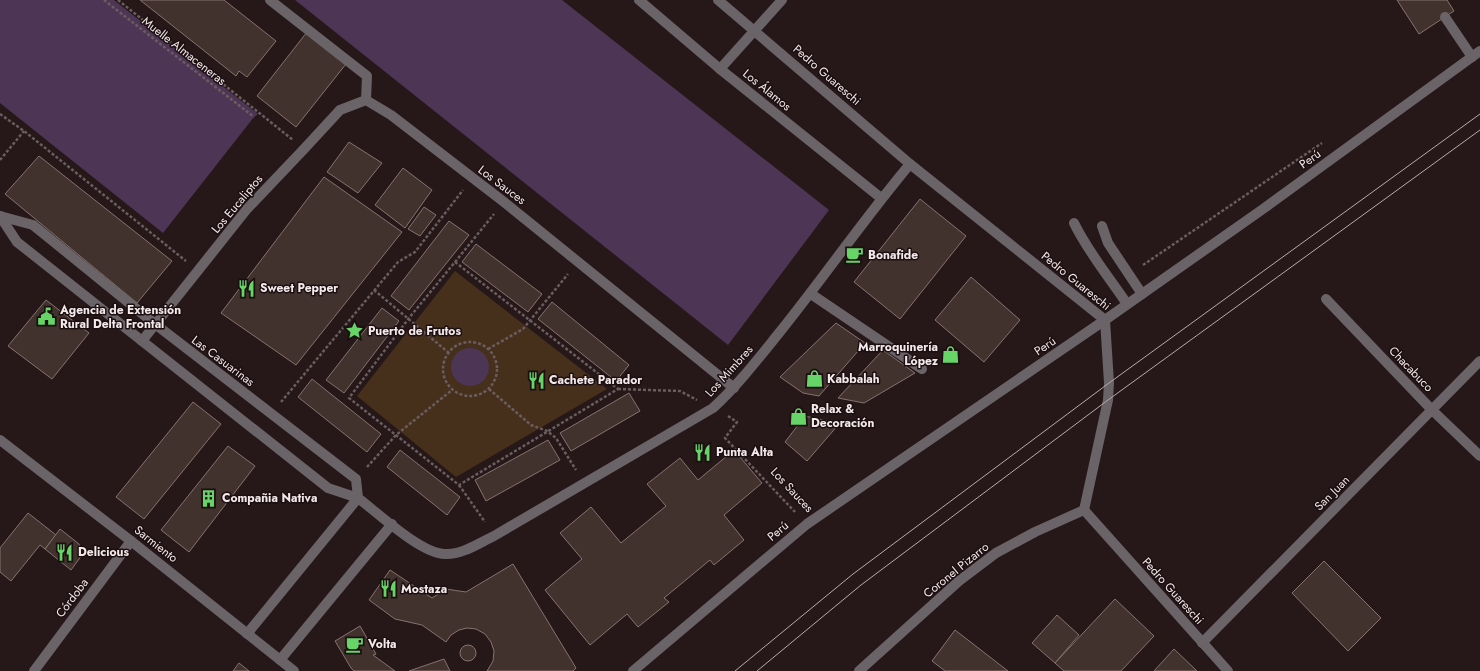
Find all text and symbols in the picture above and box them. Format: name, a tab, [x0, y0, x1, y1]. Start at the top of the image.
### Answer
street label: Muelle Almaceneras	[138, 12, 230, 90]
street label: Pedro Guareschi	[789, 40, 865, 110]
street label: Los Álamos	[739, 65, 795, 115]
street label: Perú	[1295, 145, 1325, 173]
street label: Los Sauces	[474, 161, 530, 209]
street label: Los Eucaliptos	[207, 171, 267, 237]
cafe icon: Bonafide	[845, 245, 865, 265]
place label: Bonafide	[868, 246, 918, 264]
street label: Pedro Guareschi	[1037, 247, 1115, 315]
restaurant icon: Sweet Pepper	[237, 278, 257, 298]
place label: Sweet Pepper	[260, 279, 338, 297]
place label: Agencia de Extensión Rural Delta Frontal	[59, 301, 181, 333]
public building icon: Agencia de Extensión Rural Delta Frontal	[37, 307, 57, 327]
place icon: Puerto de Frutos	[345, 321, 365, 341]
place label: Puerto de Frutos	[368, 322, 461, 340]
street label: Las Casuarinas	[188, 331, 258, 391]
street label: Perú	[1031, 332, 1059, 360]
place label: Marroquinería López	[858, 338, 939, 370]
street label: Los Mimbres	[701, 341, 757, 401]
street label: Chacabuco	[1385, 342, 1438, 396]
shop icon: Marroquinería López	[941, 344, 961, 364]
shop icon: Kabbalah	[804, 369, 824, 389]
restaurant icon: Cachete Parador	[526, 370, 546, 390]
place label: Kabbalah	[827, 370, 880, 388]
place label: Cachete Parador	[549, 371, 642, 389]
place label: Relax & Decoración	[811, 400, 874, 432]
shop icon: Relax & Decoración	[788, 406, 808, 426]
restaurant icon: Punta Alta	[693, 442, 713, 462]
place label: Punta Alta	[716, 443, 773, 461]
street label: Los Sauces	[766, 463, 818, 517]
street label: San Juan	[1310, 471, 1354, 515]
building icon: Compañia Nativa	[199, 488, 219, 508]
place label: Compañia Nativa	[222, 489, 317, 507]
street label: Perú	[763, 517, 793, 545]
street label: Sarmiento	[130, 521, 182, 567]
street label: Coronel Pizarro	[919, 538, 993, 602]
restaurant icon: Delicious	[55, 542, 75, 562]
place label: Delicious	[78, 543, 129, 561]
street label: Pedro Guareschi	[1138, 553, 1208, 629]
street label: Córdoba	[51, 574, 93, 621]
restaurant icon: Mostaza	[378, 579, 398, 599]
place label: Mostaza	[401, 580, 447, 598]
cafe icon: Volta	[345, 634, 365, 654]
place label: Volta	[367, 635, 396, 653]

